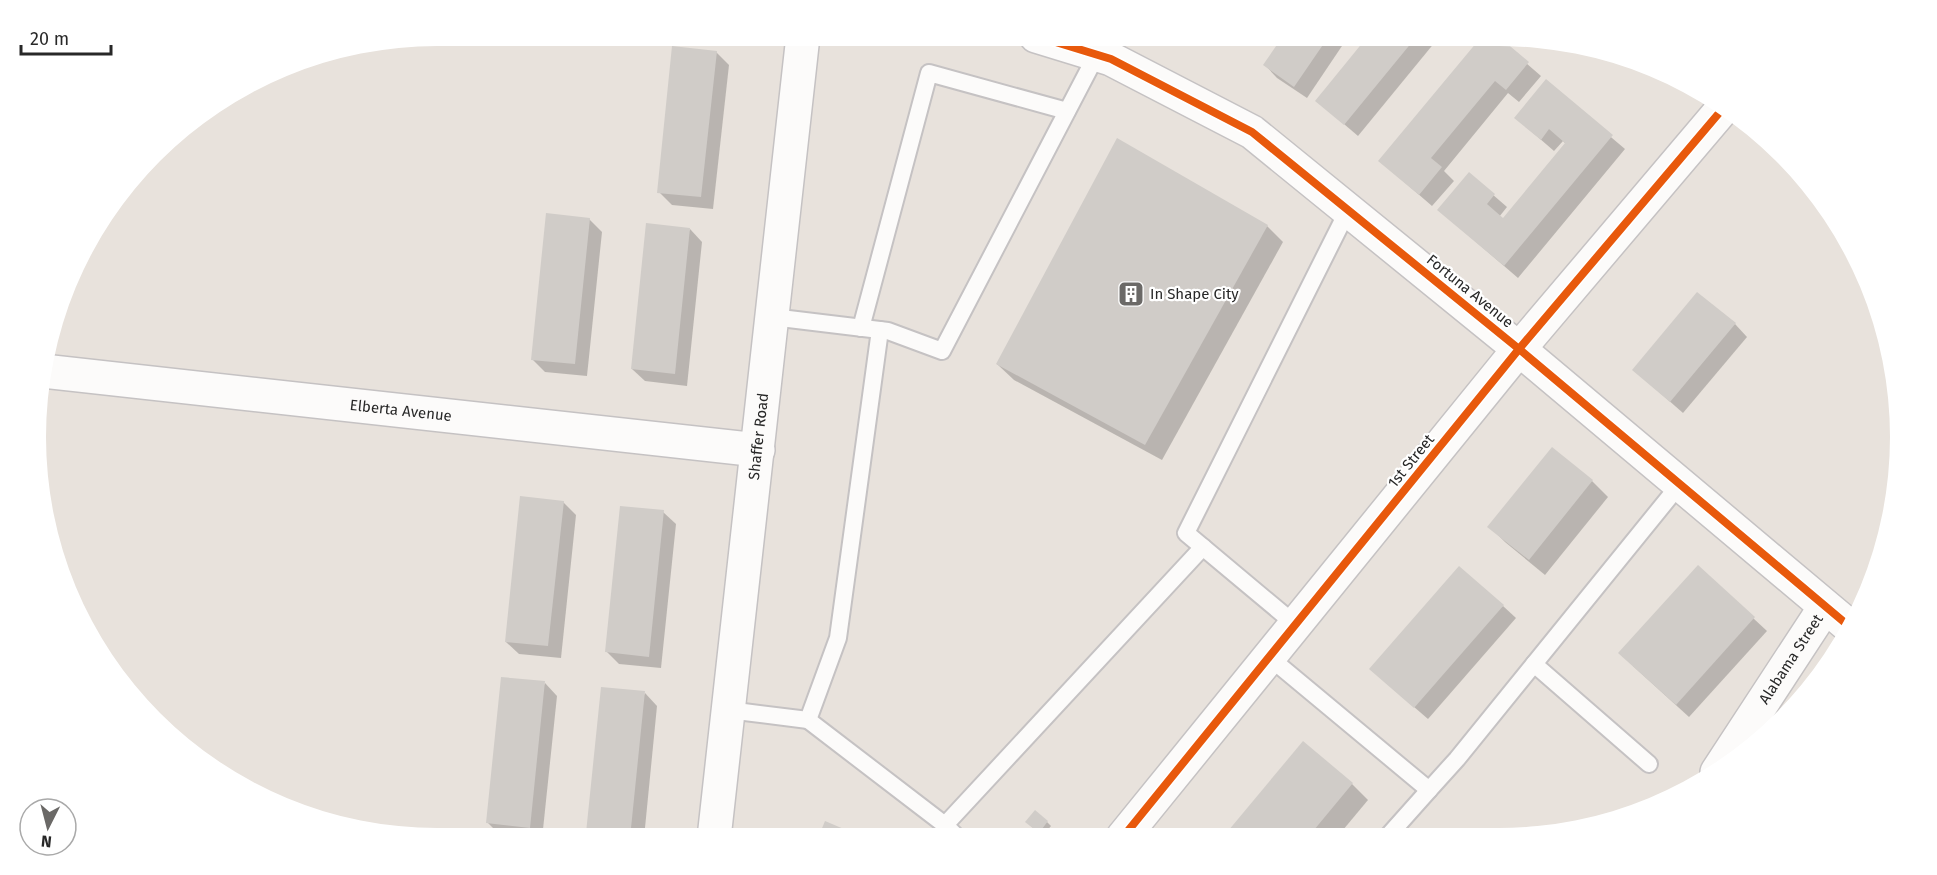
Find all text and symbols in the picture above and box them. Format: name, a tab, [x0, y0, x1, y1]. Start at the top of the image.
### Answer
scale bar	[21, 18, 111, 56]
text: 20 m	[30, 28, 69, 50]
street label: Fortuna Avenue	[1423, 251, 1517, 331]
building icon: In Shape City	[1116, 279, 1146, 309]
place label: In Shape City	[1150, 285, 1239, 303]
street label: Shaffer Road	[745, 392, 772, 481]
street label: Elberta Avenue	[349, 396, 453, 425]
street label: 1st Street	[1384, 430, 1438, 491]
street label: Alabama Street	[1755, 610, 1827, 707]
north arrow	[18, 797, 78, 857]
text: N	[40, 831, 53, 851]

